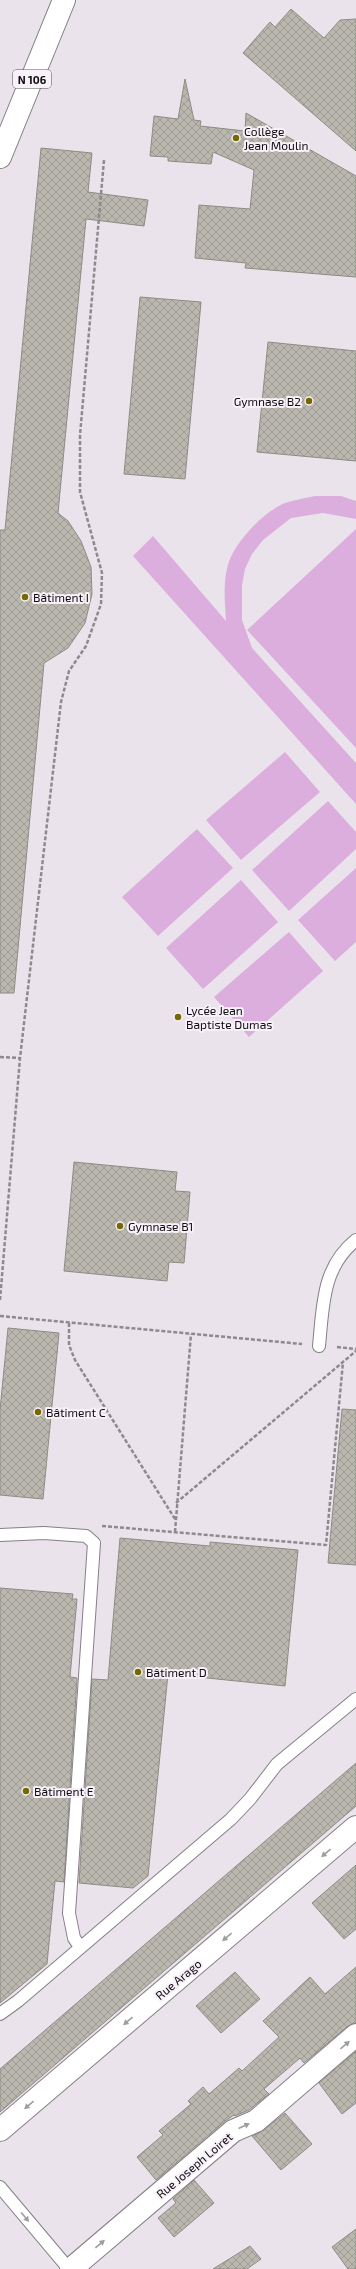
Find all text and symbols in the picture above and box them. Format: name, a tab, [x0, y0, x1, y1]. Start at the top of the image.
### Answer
road number: N 106	[13, 70, 51, 88]
place label: Collège Jean Moulin	[244, 124, 308, 152]
marker: Collège Jean Moulin	[231, 133, 241, 143]
place label: Gymnase B2	[234, 394, 301, 408]
marker: Gymnase B2	[304, 396, 314, 406]
place label: Bâtiment I	[33, 590, 89, 604]
marker: Bâtiment I	[20, 592, 30, 602]
place label: Lycée Jean Baptiste Dumas	[186, 1003, 272, 1031]
marker: Lycée Jean Baptiste Dumas	[173, 1012, 183, 1022]
place label: Gymnase B1	[128, 1219, 193, 1233]
marker: Gymnase B1	[115, 1221, 125, 1231]
place label: Bâtiment C	[46, 1405, 106, 1419]
marker: Bâtiment C	[33, 1407, 43, 1417]
place label: Bâtiment D	[146, 1665, 207, 1679]
marker: Bâtiment D	[133, 1667, 143, 1677]
place label: Bâtiment E	[34, 1784, 94, 1798]
marker: Bâtiment E	[21, 1786, 31, 1796]
one-way arrow	[321, 1848, 332, 1857]
one-way arrow	[222, 1932, 233, 1941]
street label: Rue Arago	[152, 1956, 204, 2002]
one-way arrow	[123, 2017, 134, 2026]
one-way arrow	[339, 2040, 350, 2049]
one-way arrow	[24, 2101, 35, 2110]
one-way arrow	[238, 2123, 250, 2129]
street label: Rue Joseph Loiret	[153, 2129, 235, 2201]
one-way arrow	[21, 2212, 30, 2223]
one-way arrow	[95, 2239, 106, 2248]

